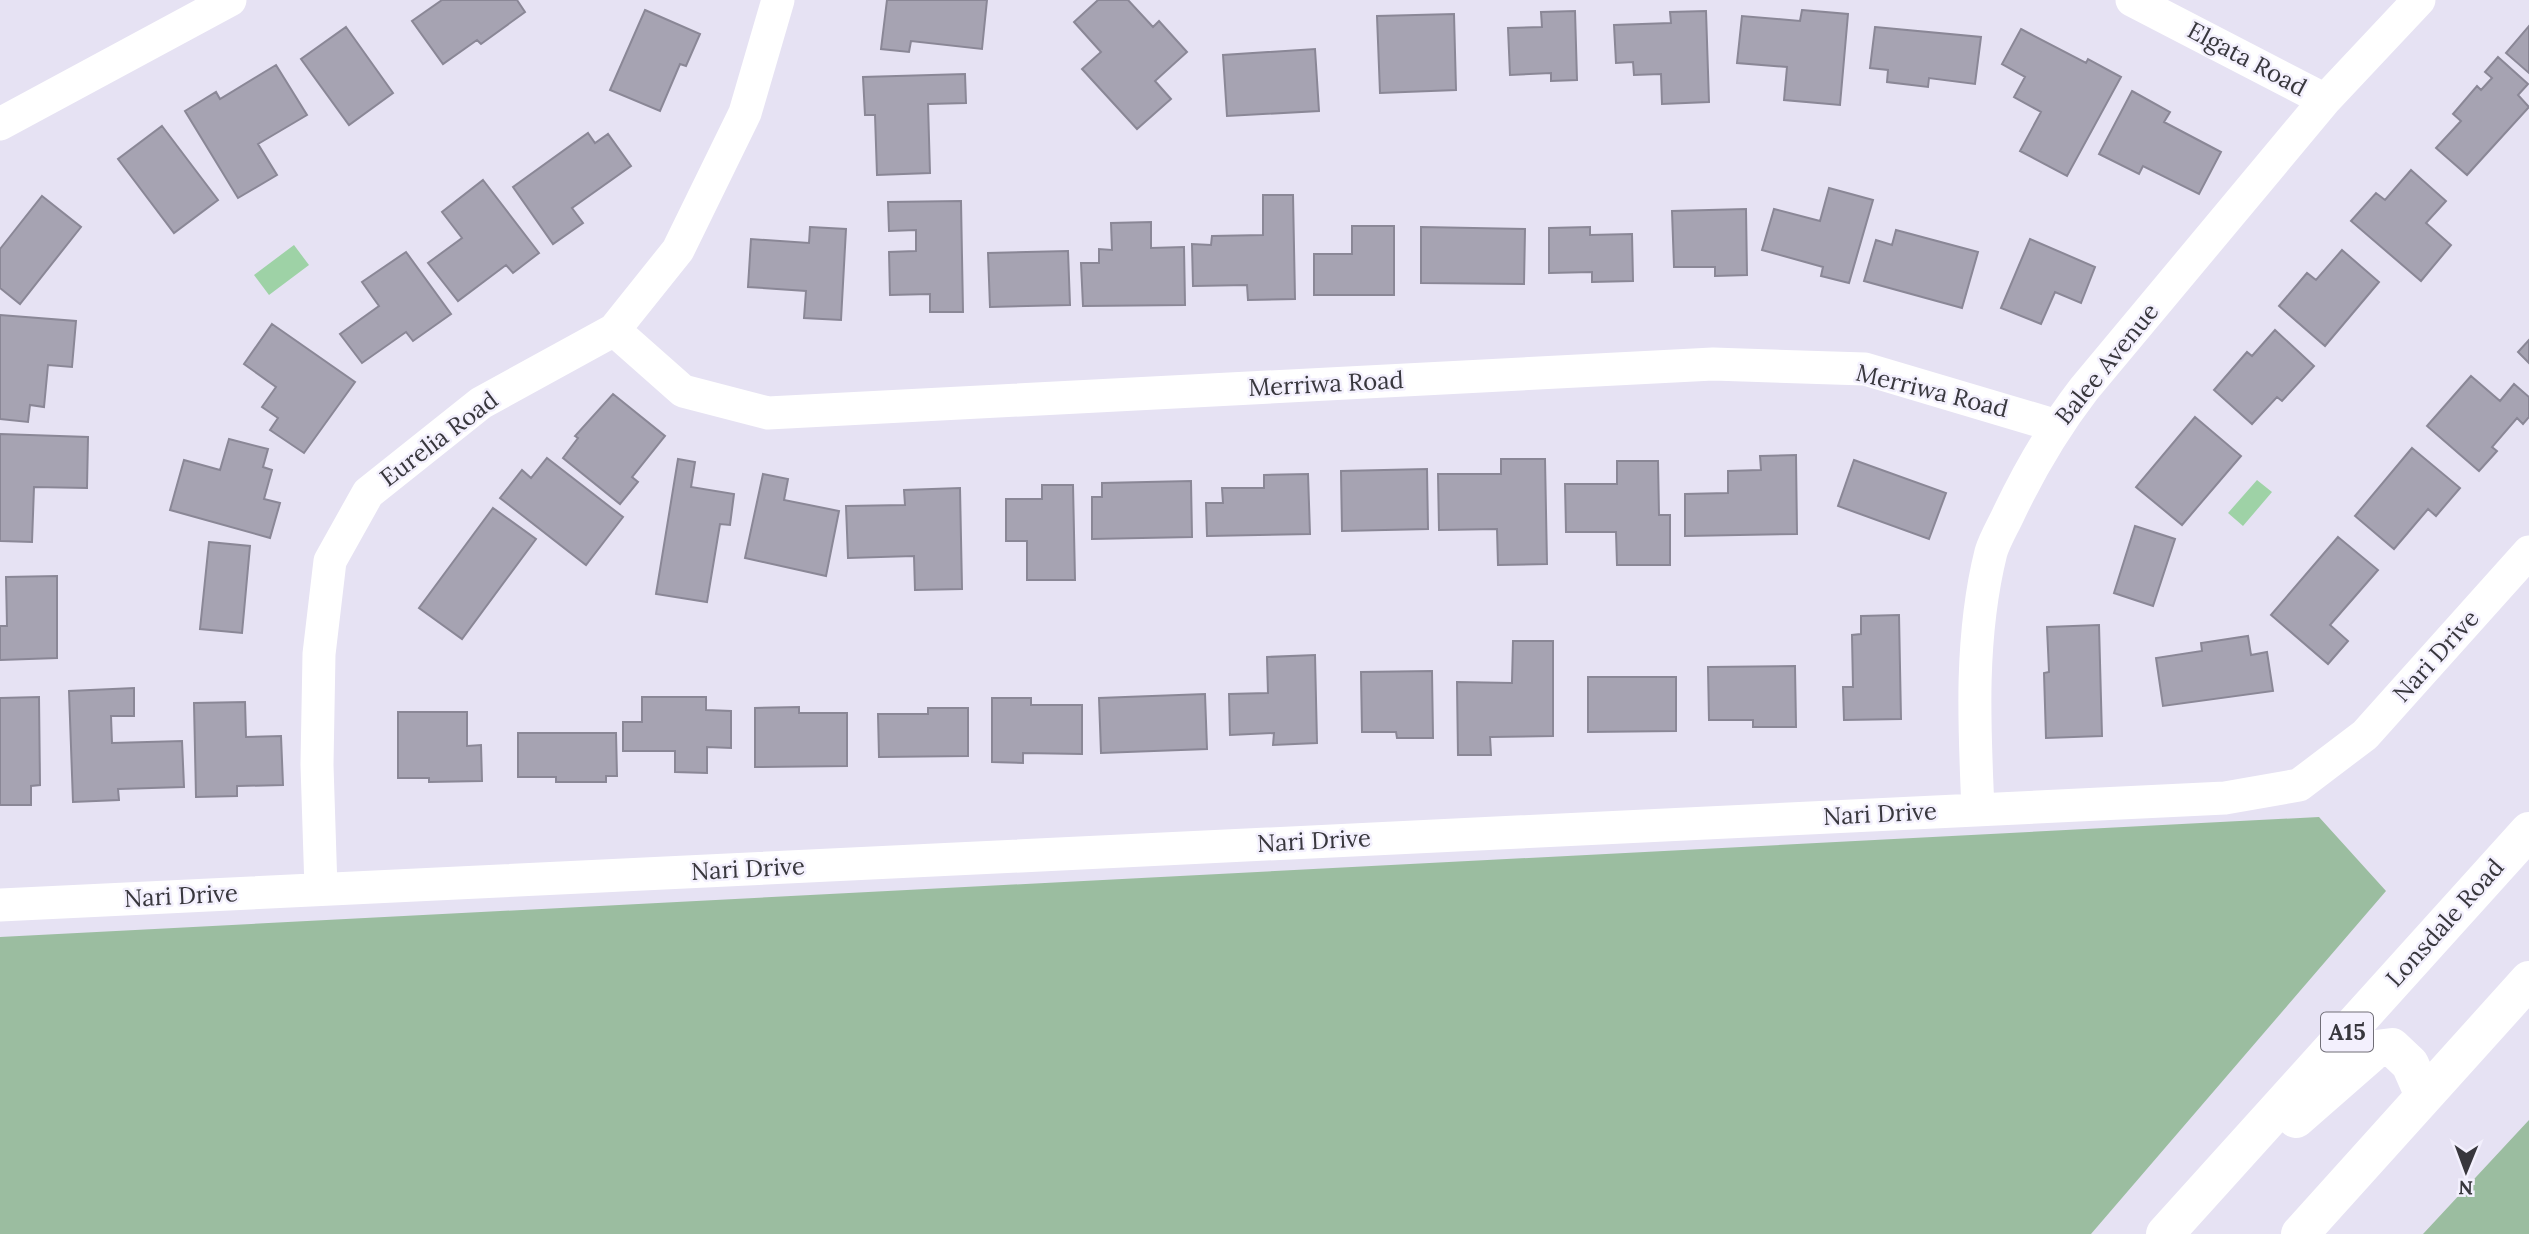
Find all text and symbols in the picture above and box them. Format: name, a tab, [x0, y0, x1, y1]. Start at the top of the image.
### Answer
street label: Elgata Road	[2182, 14, 2312, 103]
street label: Balee Avenue	[2048, 297, 2165, 431]
street label: Merriwa Road	[1853, 357, 2011, 424]
street label: Merriwa Road	[1247, 364, 1404, 403]
street label: Eurelia Road	[373, 384, 504, 493]
street label: Nari Drive	[2386, 603, 2485, 708]
street label: Nari Drive	[1822, 795, 1938, 832]
street label: Nari Drive	[1256, 822, 1372, 859]
street label: Nari Drive	[690, 850, 806, 887]
street label: Lonsdale Road	[2379, 852, 2510, 993]
street label: Nari Drive	[123, 877, 239, 914]
road number: A15	[2321, 1012, 2373, 1051]
north arrow	[2431, 1136, 2501, 1206]
text: N	[2458, 1176, 2473, 1200]

